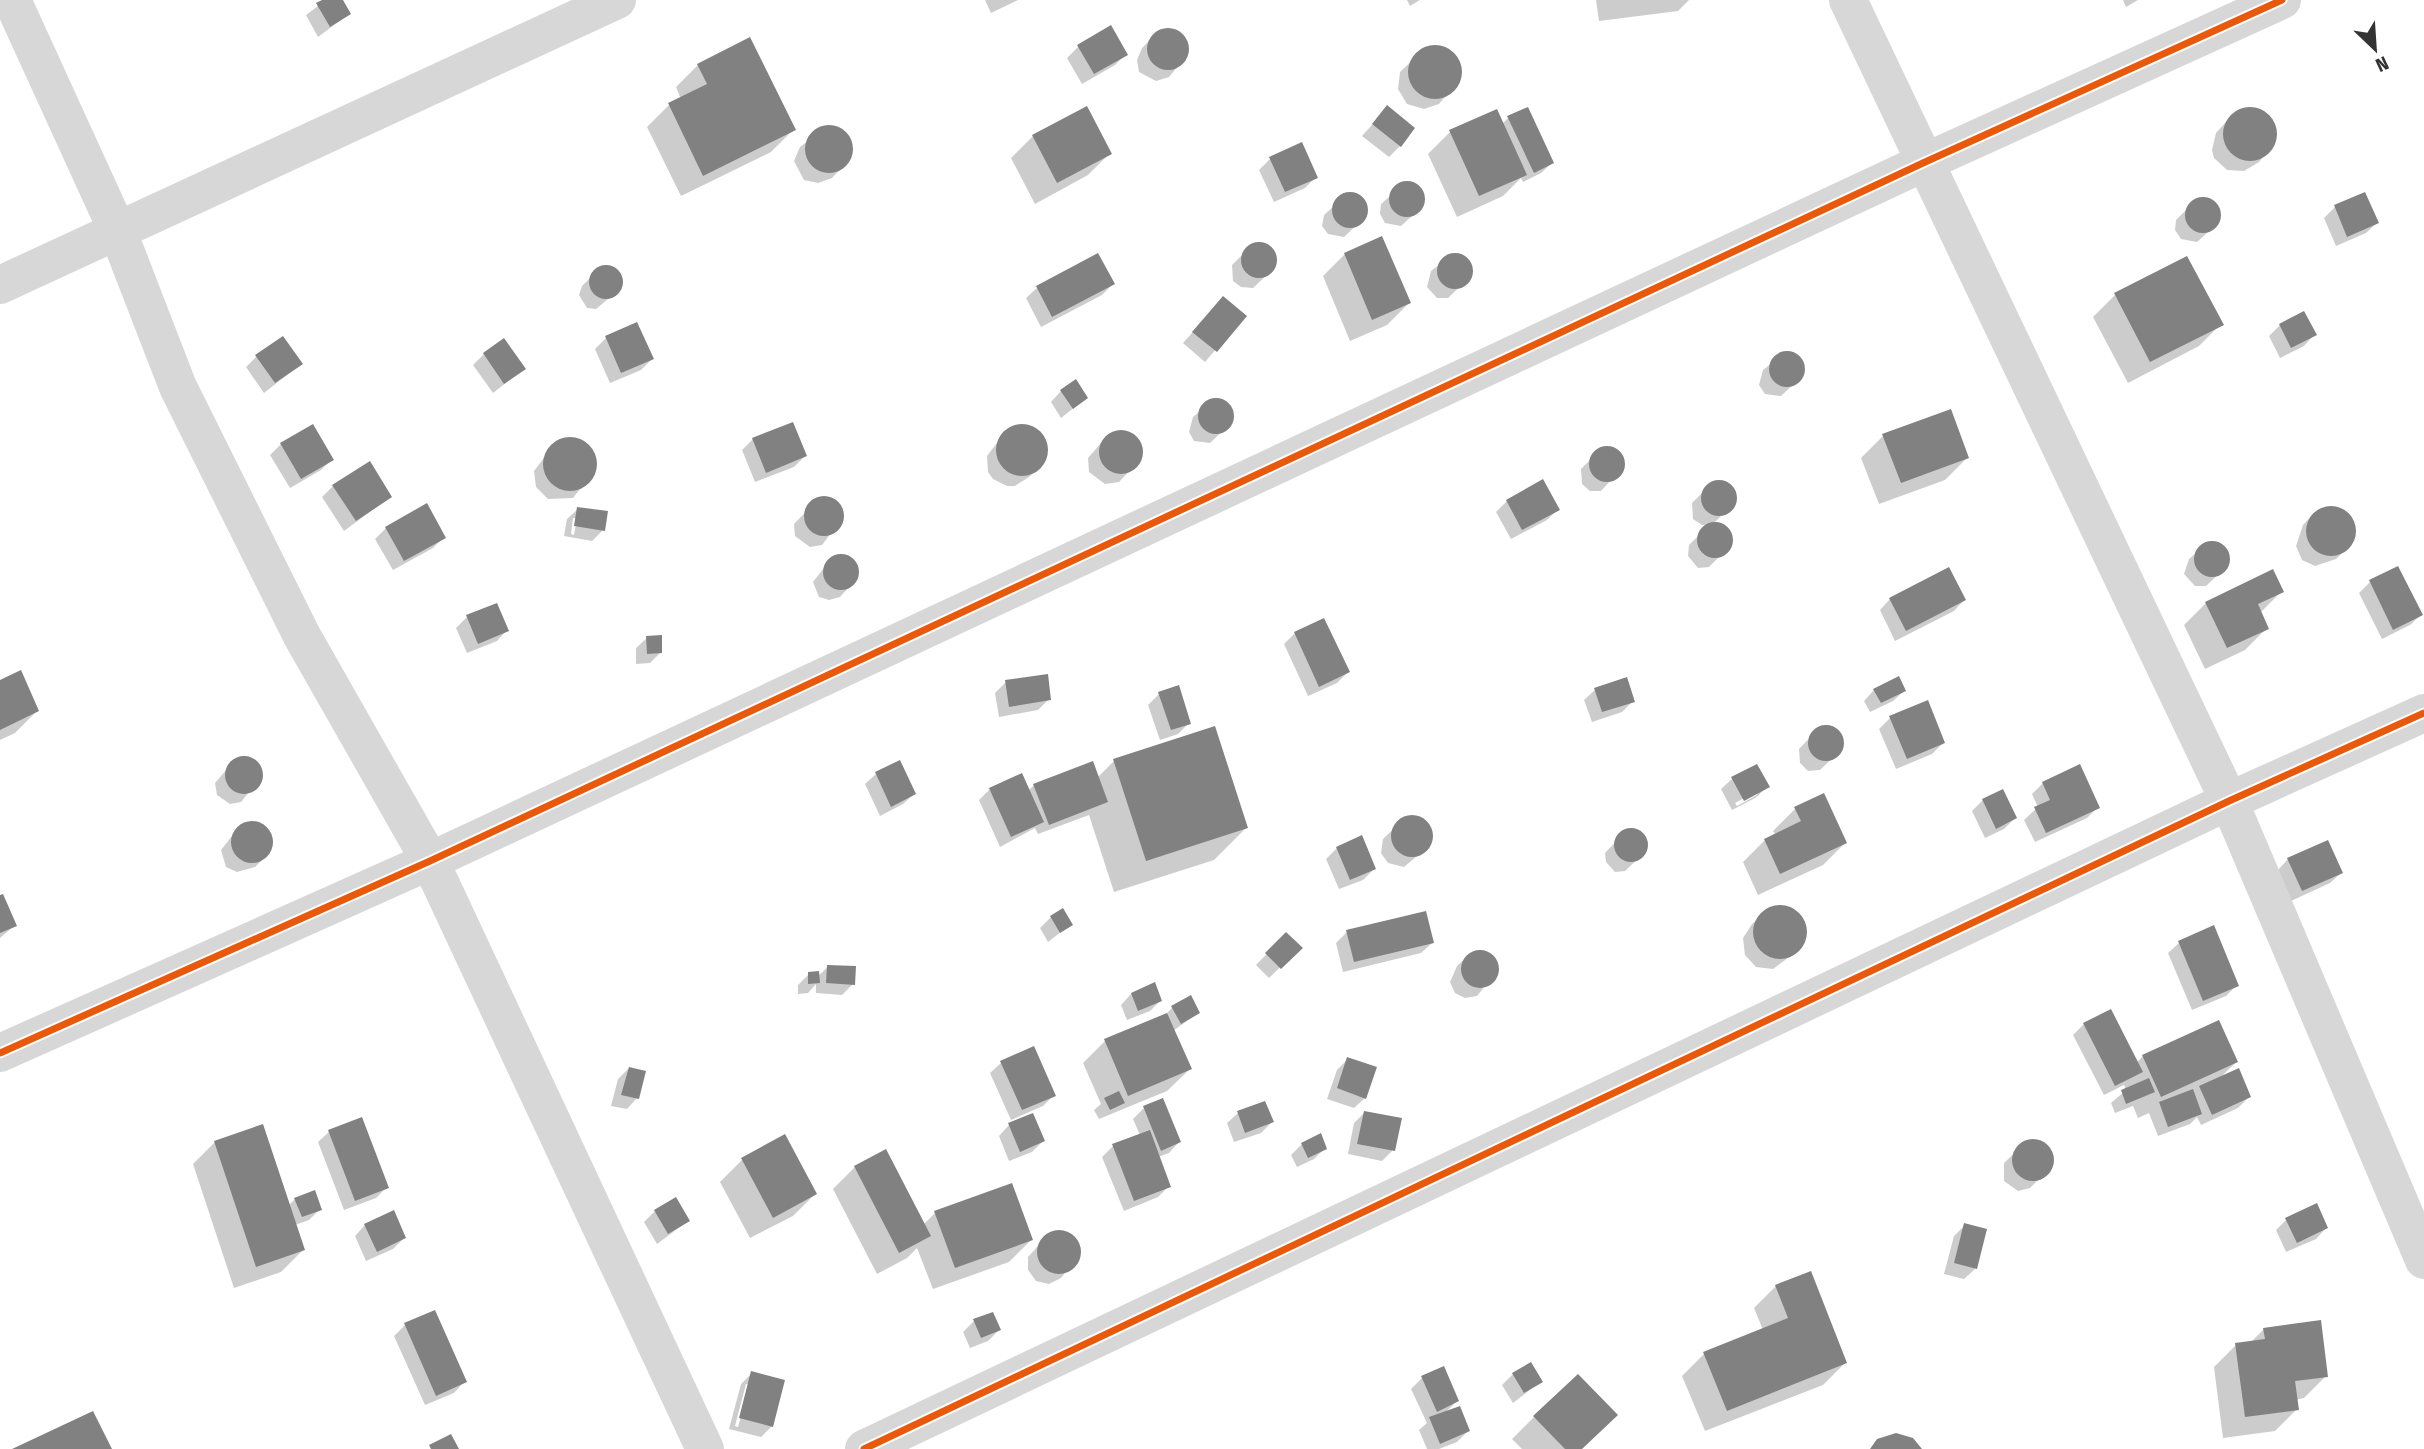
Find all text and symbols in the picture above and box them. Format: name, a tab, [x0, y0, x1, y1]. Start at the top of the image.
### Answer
north arrow	[2340, 14, 2410, 84]
text: N	[2372, 51, 2392, 77]

